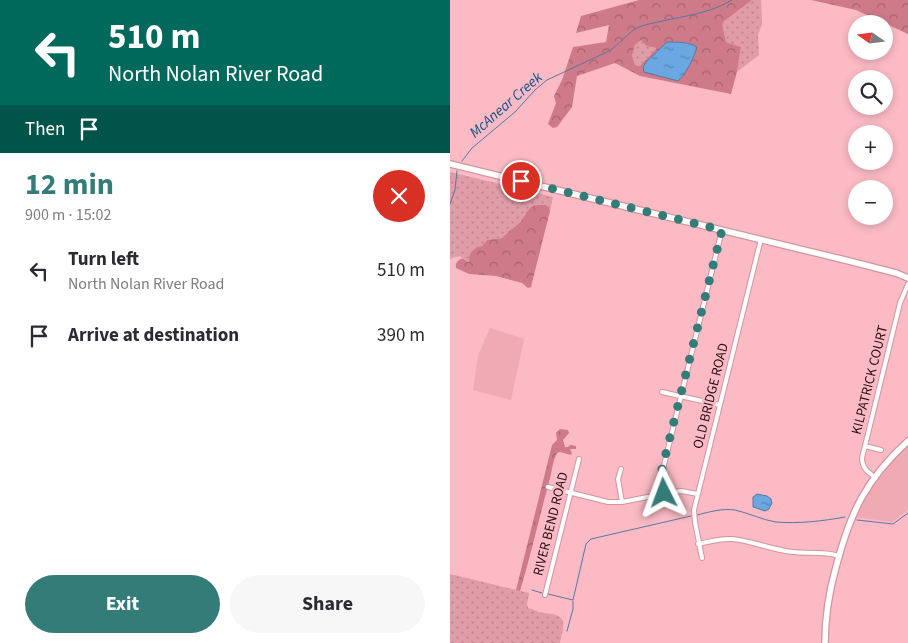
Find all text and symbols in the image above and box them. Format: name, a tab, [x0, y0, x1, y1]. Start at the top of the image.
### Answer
text: 510 m	[108, 12, 200, 62]
north arrow	[848, 15, 892, 60]
map controls	[848, 15, 893, 225]
icon: left	[25, 20, 90, 85]
text: North Nolan River Road	[108, 58, 323, 90]
water label: McAnear Creek	[465, 67, 548, 143]
button: search	[848, 70, 893, 115]
icon: arrive	[75, 115, 103, 143]
text: Then	[25, 116, 65, 143]
button: +	[848, 125, 893, 170]
pin	[500, 160, 542, 202]
text: 12 min	[25, 163, 114, 206]
icon: arrive	[507, 167, 535, 195]
button: close	[373, 170, 425, 222]
button: −	[848, 180, 893, 225]
text: 900 m · 15:02	[25, 204, 112, 226]
text: Turn left	[68, 246, 139, 273]
icon: left	[25, 257, 53, 285]
text: 510 m	[377, 257, 425, 284]
text: North Nolan River Road	[68, 273, 225, 295]
icon: arrive	[25, 322, 53, 350]
text: Arrive at destination	[68, 322, 239, 349]
text: 390 m	[377, 322, 425, 349]
street label: KILPATRICK COURT	[847, 323, 893, 437]
street label: OLD BRIDGE ROAD	[688, 341, 734, 451]
position arrow	[637, 466, 689, 518]
street label: RIVER BEND ROAD	[528, 470, 574, 578]
button: Exit	[25, 575, 220, 633]
button: Share	[230, 575, 425, 633]

